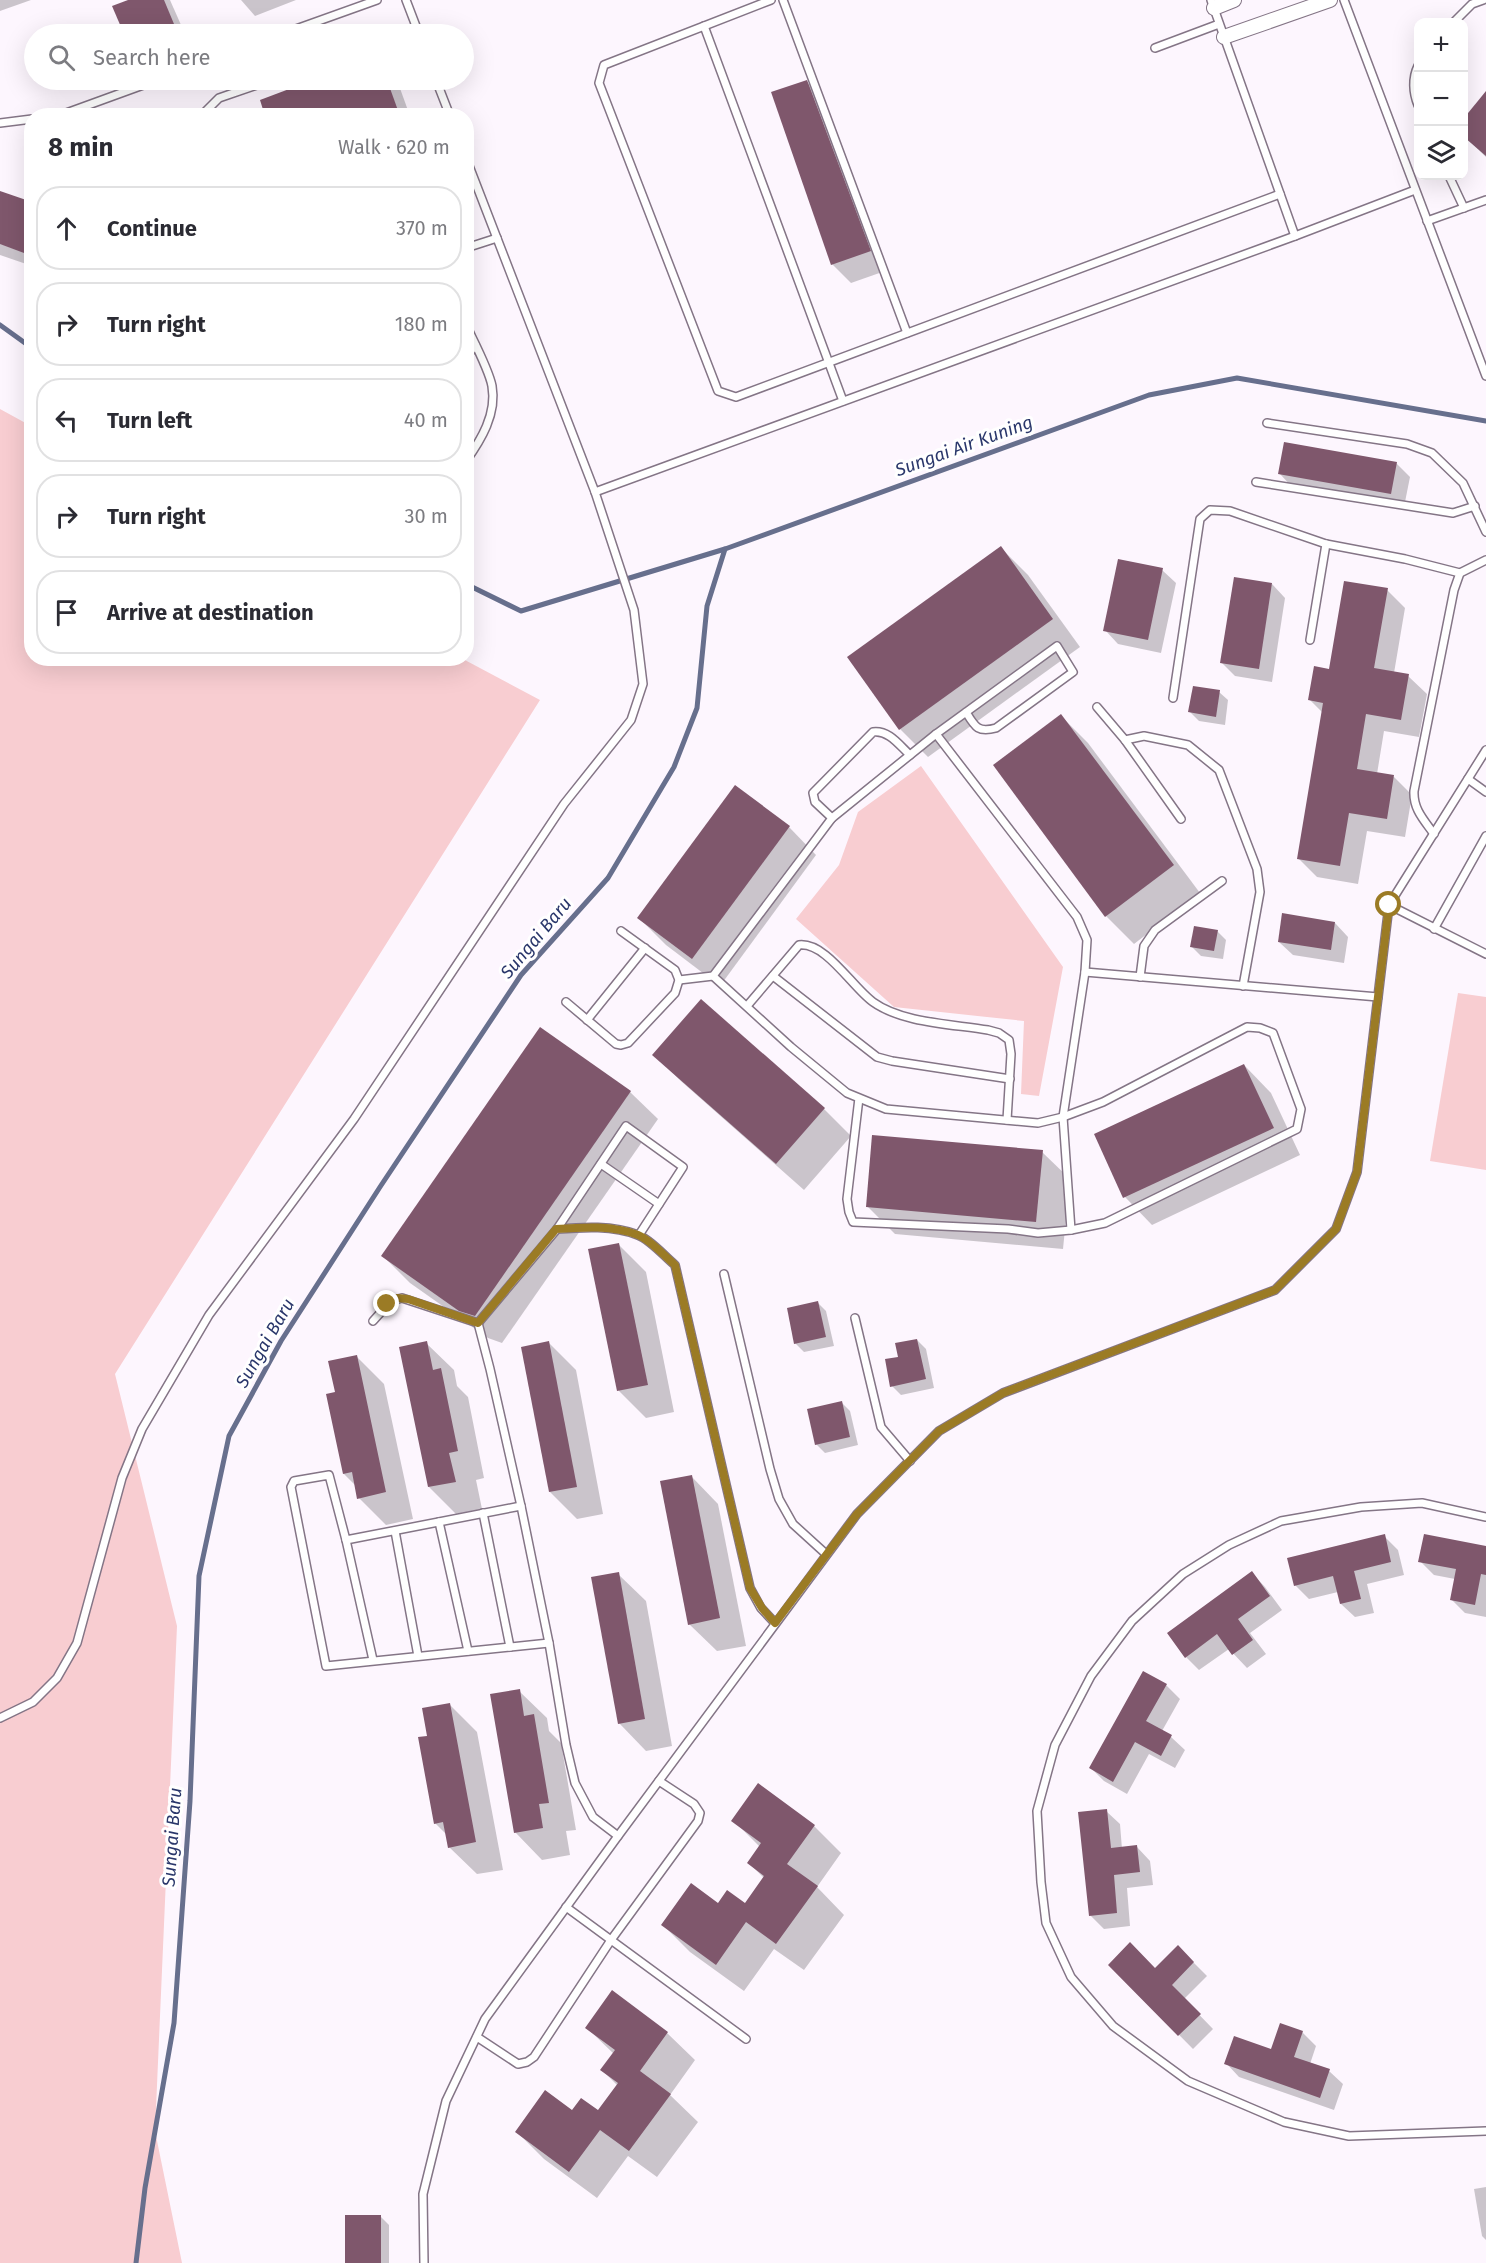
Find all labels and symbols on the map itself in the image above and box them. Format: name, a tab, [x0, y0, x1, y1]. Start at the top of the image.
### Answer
water label: Sungai Air Kuning	[891, 411, 1036, 481]
route start	[1375, 891, 1401, 917]
water label: Sungai Baru	[495, 893, 576, 984]
route end	[373, 1290, 399, 1316]
water label: Sungai Baru	[230, 1295, 299, 1392]
water label: Sungai Baru	[157, 1787, 186, 1888]

